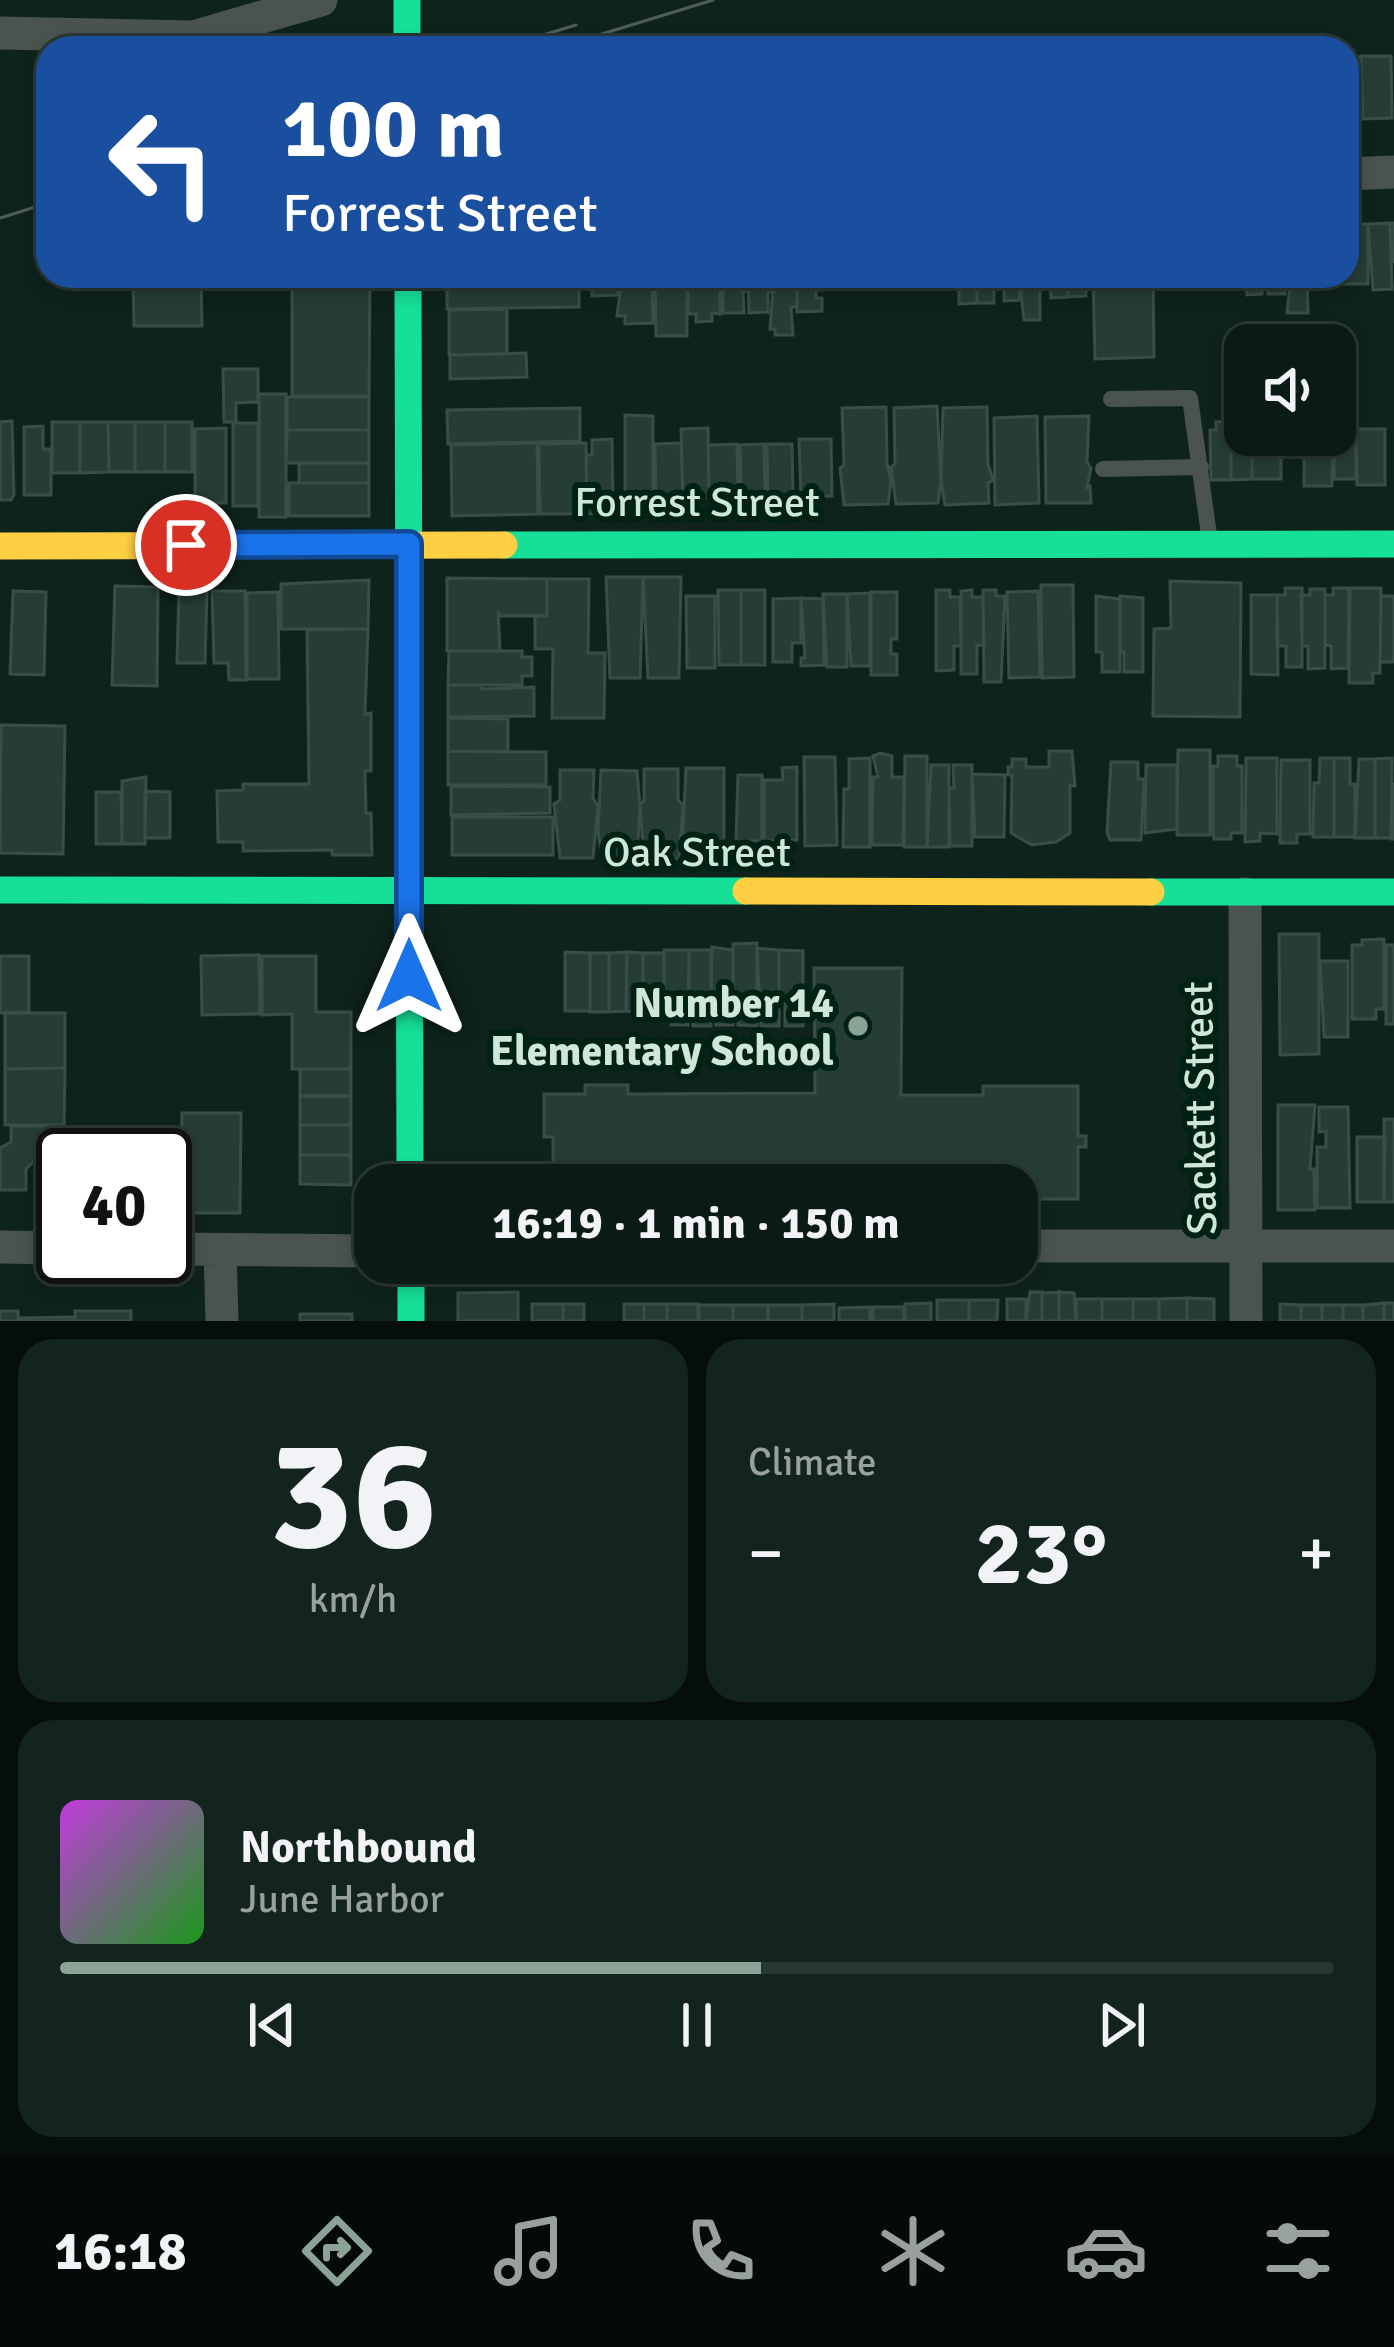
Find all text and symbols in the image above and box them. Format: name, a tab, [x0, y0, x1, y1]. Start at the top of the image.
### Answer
text: 100 m	[282, 77, 504, 181]
icon: left	[84, 84, 240, 240]
text: Forrest Street	[282, 180, 598, 247]
map controls	[1224, 324, 1356, 456]
button: sound	[1224, 324, 1356, 456]
street label: Forrest Street	[574, 477, 820, 528]
pin	[135, 494, 237, 596]
icon: arrive	[153, 512, 219, 578]
street label: Oak Street	[603, 827, 791, 878]
position arrow	[346, 913, 472, 1039]
place label: Number 14 Elementary School	[490, 978, 834, 1077]
street label: Sackett Street	[1173, 981, 1228, 1235]
marker: Number 14 Elementary School	[845, 1013, 871, 1039]
speed limit sign: 40	[36, 1128, 192, 1284]
text: 16:19 · 1 min · 150 m	[492, 1196, 900, 1251]
text: 36	[269, 1400, 437, 1593]
text: Climate	[748, 1438, 877, 1486]
text: 23°	[974, 1498, 1108, 1609]
text: −	[748, 1513, 784, 1594]
text: +	[1298, 1513, 1334, 1594]
text: km/h	[309, 1575, 397, 1623]
text: Northbound	[240, 1820, 477, 1875]
text: June Harbor	[240, 1875, 444, 1923]
icon: previous	[239, 1992, 305, 2058]
icon: pause	[664, 1992, 730, 2058]
icon: next	[1089, 1992, 1155, 2058]
icon: directions	[295, 2209, 379, 2293]
icon: music	[487, 2209, 571, 2293]
icon: phone	[679, 2209, 763, 2293]
icon: climate	[871, 2209, 955, 2293]
icon: car	[1064, 2209, 1148, 2293]
icon: filters	[1256, 2209, 1340, 2293]
text: 16:18	[54, 2218, 187, 2285]

